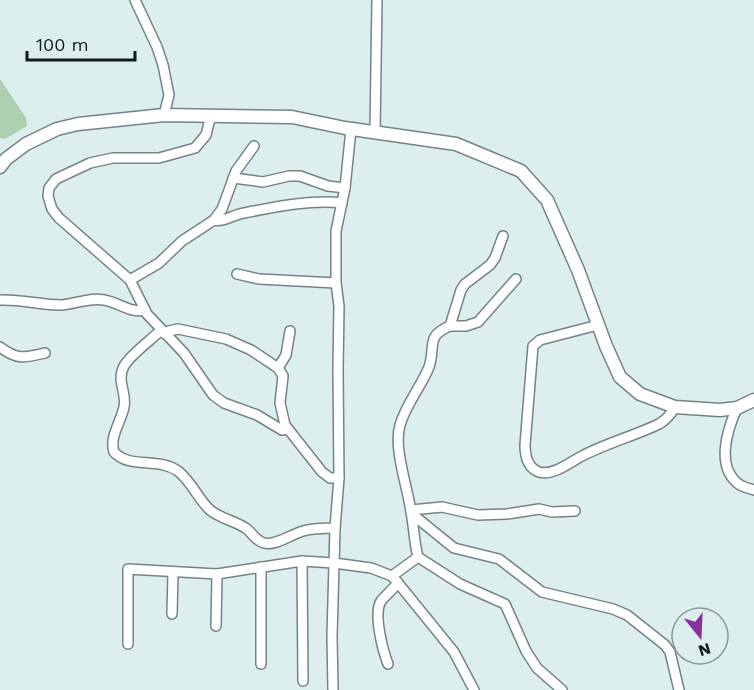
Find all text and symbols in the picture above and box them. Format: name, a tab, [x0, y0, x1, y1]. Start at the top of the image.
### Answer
scale bar	[27, 24, 135, 62]
text: 100 m	[36, 34, 89, 55]
north arrow	[670, 606, 730, 666]
text: N	[696, 639, 713, 661]

